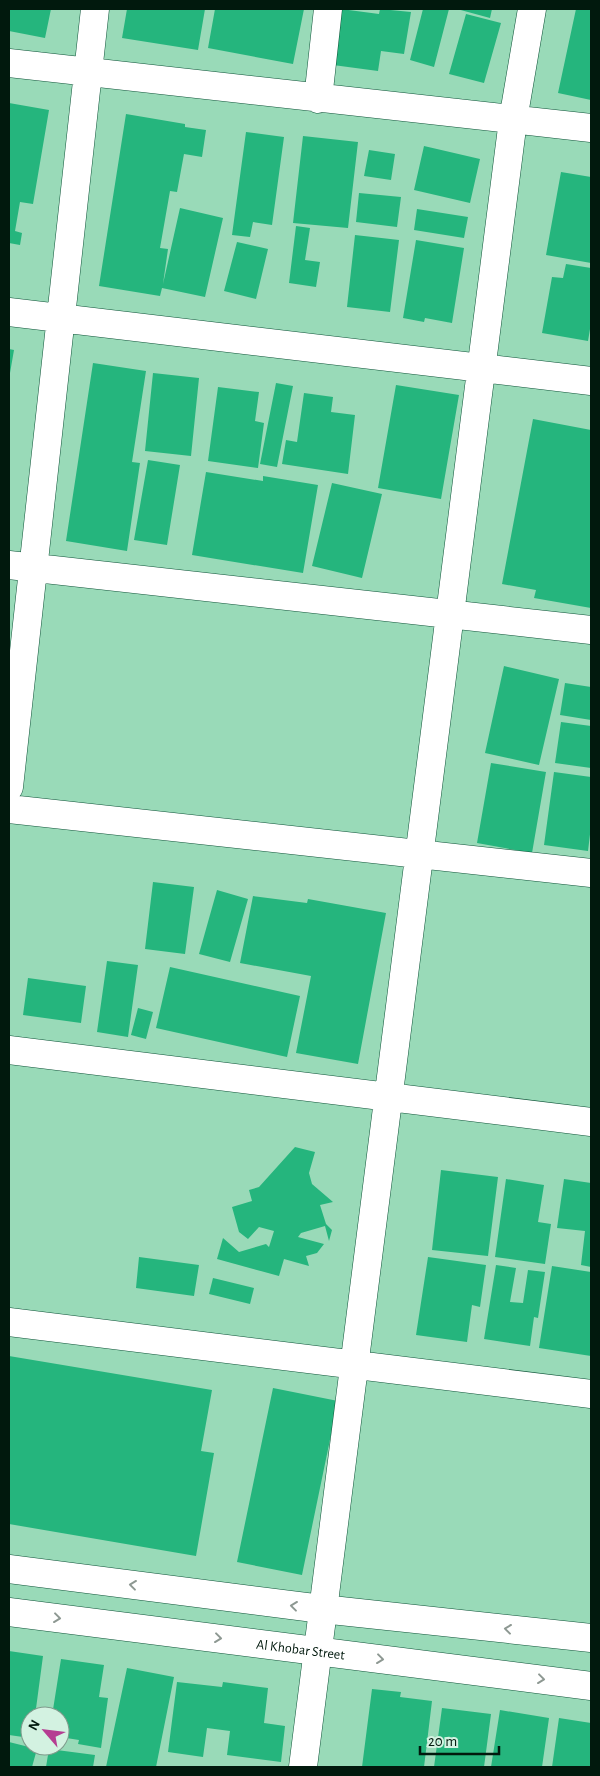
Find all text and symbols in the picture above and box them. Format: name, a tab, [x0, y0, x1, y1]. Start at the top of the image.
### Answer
one-way arrow	[129, 1580, 137, 1591]
one-way arrow	[290, 1601, 299, 1611]
one-way arrow	[53, 1612, 61, 1623]
one-way arrow	[504, 1624, 512, 1635]
one-way arrow	[215, 1632, 223, 1643]
street label: Al Khobar Street	[255, 1638, 346, 1663]
one-way arrow	[376, 1653, 384, 1664]
one-way arrow	[537, 1673, 545, 1684]
north arrow	[20, 1706, 70, 1756]
text: N	[26, 1718, 43, 1733]
scale bar	[420, 1724, 499, 1756]
text: 20 m	[428, 1734, 457, 1749]

